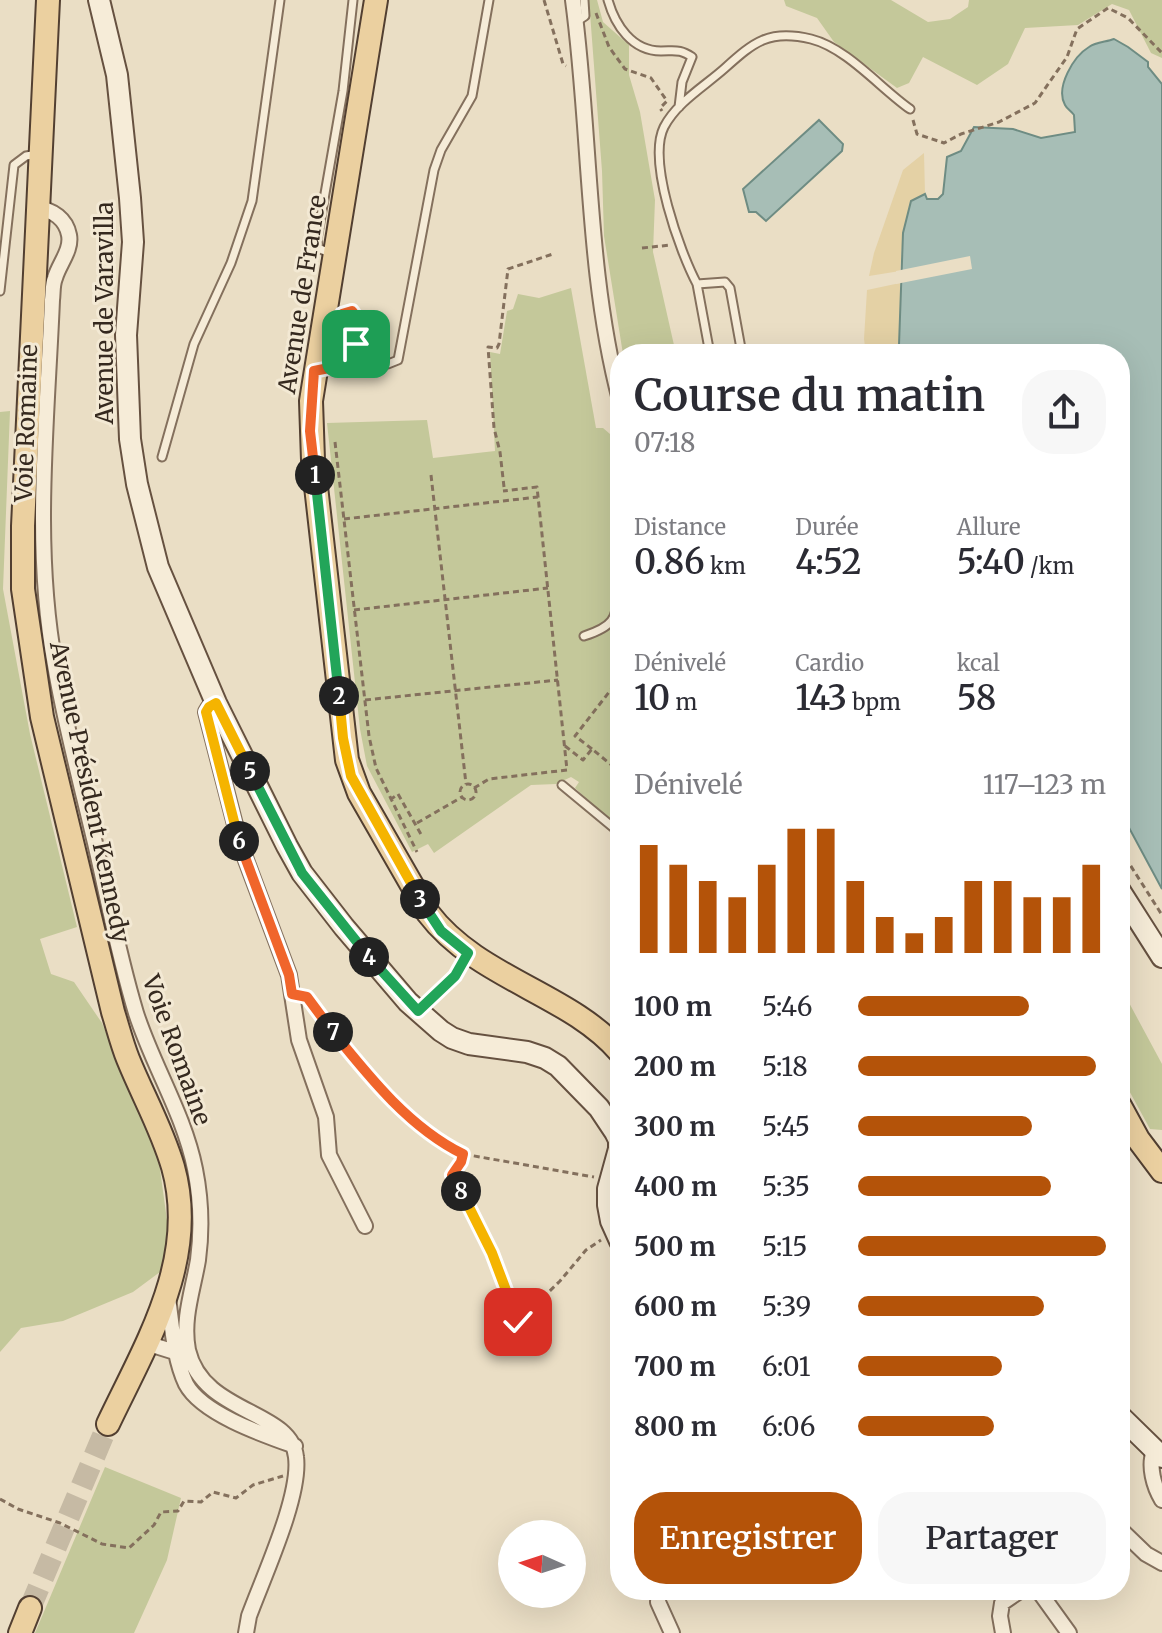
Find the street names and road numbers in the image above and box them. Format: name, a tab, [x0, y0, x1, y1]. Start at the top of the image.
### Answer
street label: Avenue de France	[271, 193, 333, 396]
street label: Avenue de Varavilla	[89, 202, 120, 425]
street label: Voie Romaine	[8, 344, 44, 503]
street label: Avenue Président Kennedy	[43, 637, 137, 946]
street label: Voie Romaine	[135, 970, 219, 1129]

